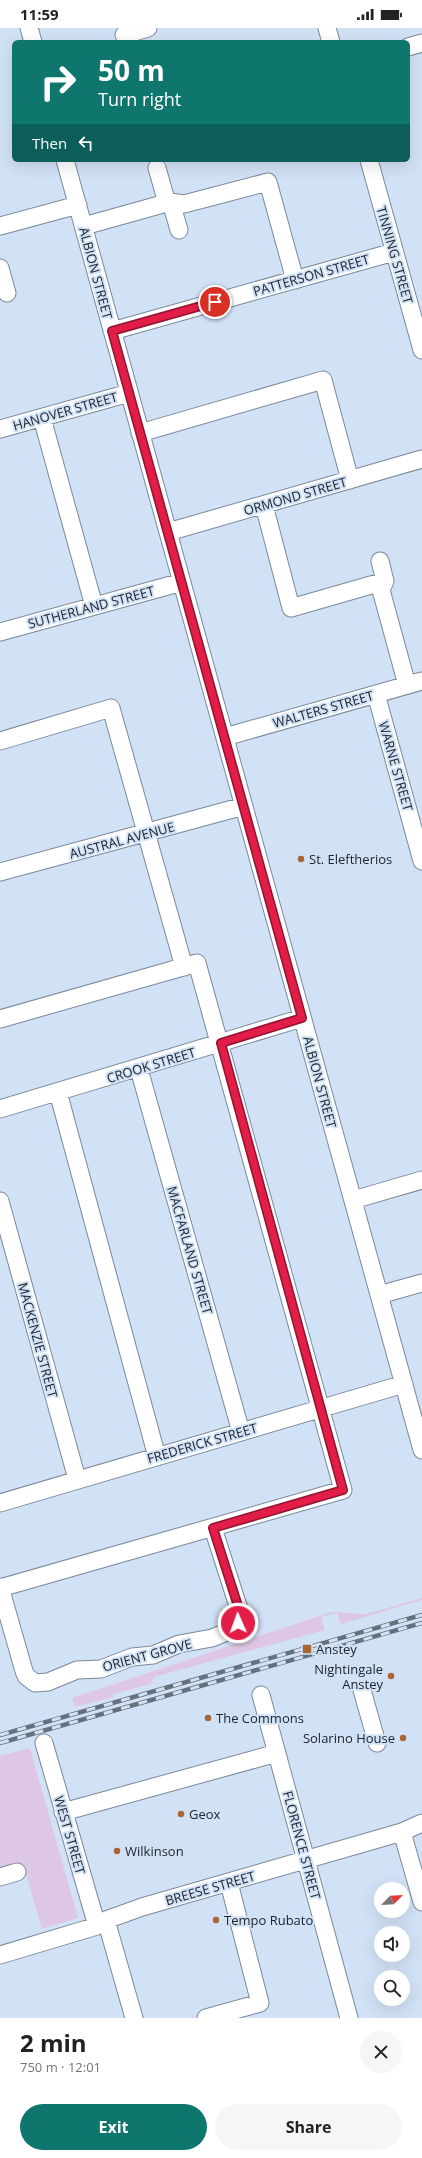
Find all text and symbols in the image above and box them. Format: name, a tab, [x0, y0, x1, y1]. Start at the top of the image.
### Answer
text: 11:59	[20, 4, 59, 24]
text: 50 m	[98, 51, 165, 89]
icon: right	[32, 56, 84, 108]
text: Turn right	[98, 87, 181, 111]
icon: left	[75, 132, 97, 154]
text: Then	[32, 133, 67, 153]
street label: TINNING STREET	[372, 204, 418, 307]
street label: ALBION STREET	[75, 225, 117, 322]
street label: PATTERSON STREET	[251, 250, 372, 300]
pin	[198, 285, 232, 319]
icon: arrive	[204, 291, 226, 313]
street label: HANOVER STREET	[11, 387, 120, 435]
street label: ORMOND STREET	[241, 472, 349, 519]
street label: SUTHERLAND STREET	[26, 581, 157, 633]
street label: WALTERS STREET	[271, 686, 376, 732]
street label: WARNE STREET	[375, 719, 418, 814]
street label: AUSTRAL AVENUE	[67, 817, 177, 863]
place label: St. Eleftherios	[309, 850, 392, 868]
marker: St. Eleftherios	[296, 854, 306, 864]
street label: ALBION STREET	[299, 1034, 341, 1131]
street label: CROOK STREET	[105, 1043, 198, 1087]
street label: MACFARLAND STREET	[163, 1184, 217, 1317]
street label: MACKENZIE STREET	[14, 1280, 62, 1400]
street label: FREDERICK STREET	[145, 1418, 260, 1467]
position arrow	[217, 1602, 259, 1644]
street label: ORIENT GROVE	[100, 1634, 194, 1676]
place label: Anstey	[316, 1640, 357, 1658]
marker: Anstey	[301, 1643, 313, 1655]
place label: Nightingale Anstey	[314, 1660, 383, 1693]
marker: Nightingale Anstey	[386, 1671, 396, 1681]
place label: The Commons	[216, 1709, 304, 1727]
marker: The Commons	[203, 1713, 213, 1723]
place label: Solarino House	[303, 1729, 395, 1747]
marker: Solarino House	[398, 1733, 408, 1743]
street label: FLORENCE STREET	[279, 1789, 325, 1902]
street label: WEST STREET	[50, 1794, 90, 1877]
place label: Geox	[189, 1805, 221, 1823]
marker: Geox	[176, 1809, 186, 1819]
place label: Wilkinson	[125, 1842, 184, 1860]
marker: Wilkinson	[112, 1846, 122, 1856]
street label: BREESE STREET	[163, 1866, 258, 1909]
north arrow	[374, 1882, 410, 1918]
map controls	[374, 1882, 410, 2006]
place label: Tempo Rubato	[224, 1911, 313, 1929]
marker: Tempo Rubato	[211, 1915, 221, 1925]
button: sound	[374, 1926, 410, 1962]
button: search	[374, 1970, 410, 2006]
text: 2 min	[20, 2026, 87, 2059]
button: close	[360, 2031, 402, 2073]
text: 750 m · 12:01	[20, 2058, 101, 2076]
button: Exit	[20, 2104, 207, 2150]
button: Share	[215, 2104, 402, 2150]

